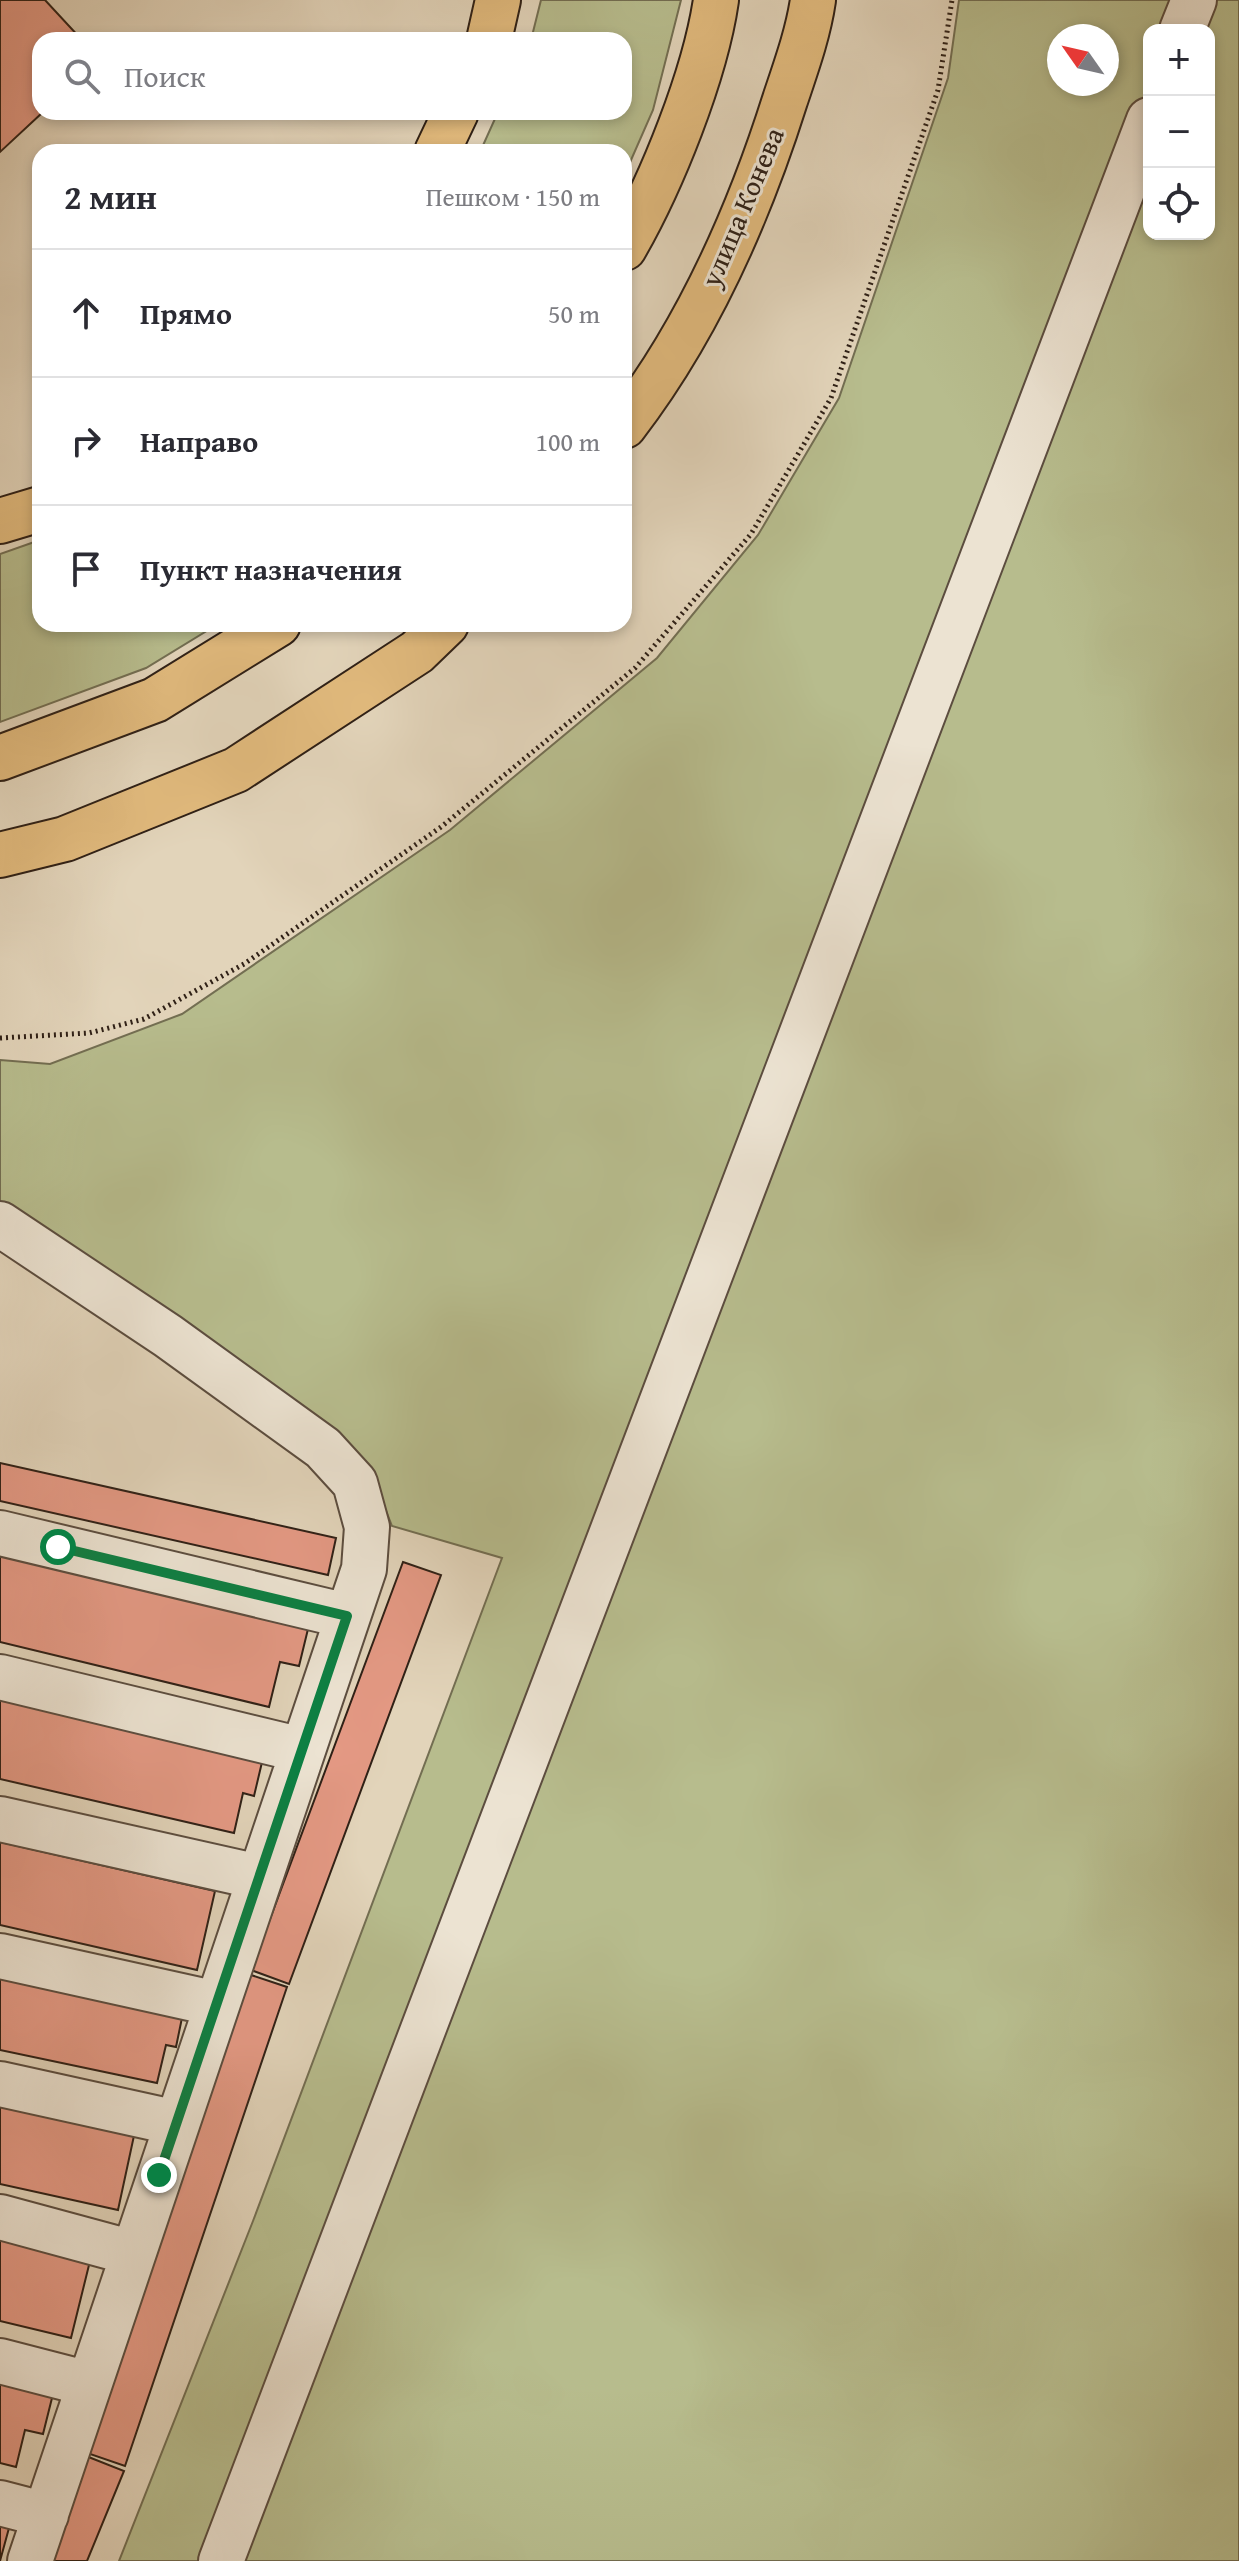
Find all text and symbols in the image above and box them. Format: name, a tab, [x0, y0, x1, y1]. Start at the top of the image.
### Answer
north arrow	[1047, 24, 1119, 96]
map controls	[1143, 24, 1215, 240]
button: +	[1143, 24, 1215, 96]
search box	[32, 32, 632, 120]
icon: search	[60, 54, 104, 98]
text: Поиск	[124, 54, 206, 98]
button: −	[1143, 96, 1215, 168]
street label: улица Конева	[689, 120, 794, 294]
button: locate	[1143, 168, 1215, 240]
text: 2 мин	[64, 172, 157, 221]
text: Пешком · 150 m	[426, 177, 600, 216]
icon: ahead	[64, 291, 108, 335]
text: Прямо	[140, 291, 232, 335]
text: 50 m	[548, 294, 600, 333]
icon: right	[64, 419, 108, 463]
text: Направо	[140, 419, 258, 463]
text: 100 m	[535, 422, 600, 461]
icon: arrive	[64, 547, 108, 591]
text: Пункт назначения	[140, 547, 402, 591]
route start	[40, 1529, 76, 1565]
route end	[141, 2157, 177, 2193]

